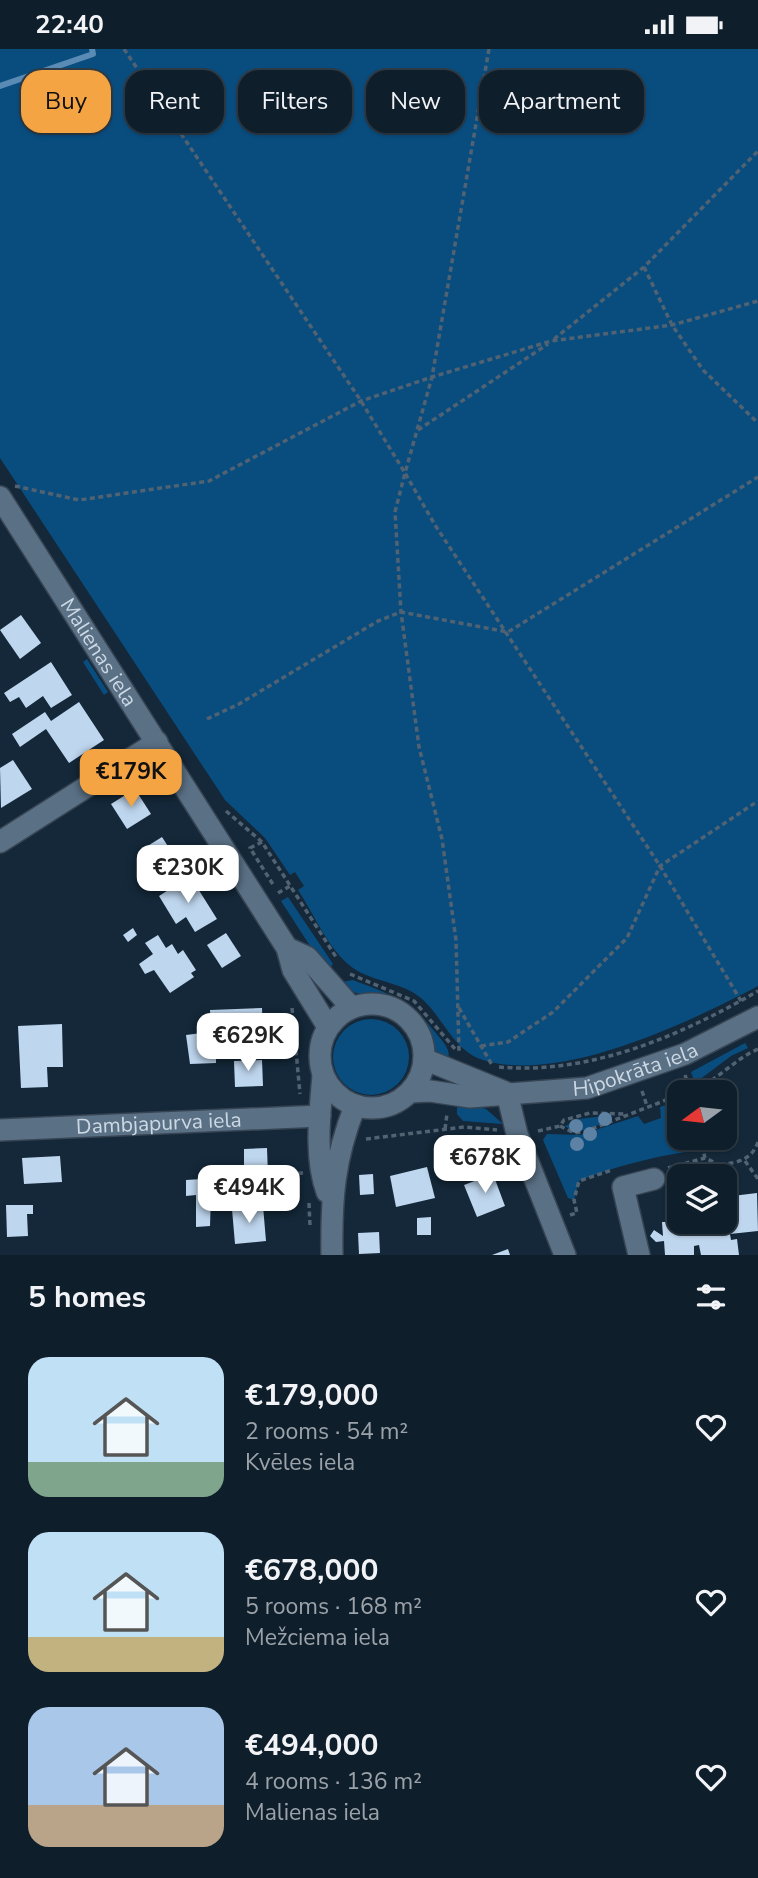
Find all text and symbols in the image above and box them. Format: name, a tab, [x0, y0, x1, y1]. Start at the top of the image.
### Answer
text: 22:40	[35, 7, 104, 42]
chip: Buy	[21, 70, 111, 133]
chip: Rent	[125, 70, 224, 133]
chip: Filters	[238, 70, 352, 133]
chip: New	[366, 70, 465, 133]
chip: Apartment	[479, 70, 644, 133]
street label: Malienas iela	[54, 593, 144, 712]
pin: €179K	[82, 749, 180, 809]
text: €179K	[96, 756, 166, 787]
pin: €230K	[139, 845, 237, 905]
text: €230K	[153, 852, 223, 883]
pin: €629K	[199, 1013, 297, 1073]
text: €629K	[213, 1020, 283, 1051]
street label: Hipokrāta iela	[572, 1036, 703, 1103]
north arrow	[667, 1080, 737, 1150]
map controls	[667, 1080, 737, 1234]
street label: Dambjapurva iela	[75, 1105, 242, 1141]
pin: €678K	[436, 1135, 534, 1195]
text: €678K	[450, 1142, 520, 1173]
button: layers	[667, 1164, 737, 1234]
pin: €494K	[200, 1165, 298, 1225]
text: €494K	[214, 1172, 284, 1203]
text: 5 homes	[28, 1277, 146, 1318]
icon: filters	[692, 1278, 730, 1316]
text: €179,000	[245, 1375, 378, 1416]
icon: home	[84, 1385, 168, 1469]
icon: heart	[692, 1408, 730, 1446]
text: 2 rooms · 54 m²	[245, 1416, 408, 1447]
text: Kvēles iela	[245, 1447, 355, 1478]
text: €678,000	[245, 1550, 378, 1591]
icon: home	[84, 1560, 168, 1644]
icon: heart	[692, 1583, 730, 1621]
text: 5 rooms · 168 m²	[245, 1591, 422, 1622]
text: Mežciema iela	[245, 1622, 390, 1653]
text: €494,000	[245, 1725, 378, 1766]
icon: home	[84, 1735, 168, 1819]
icon: heart	[692, 1758, 730, 1796]
text: 4 rooms · 136 m²	[245, 1766, 422, 1797]
text: Malienas iela	[245, 1797, 380, 1828]

